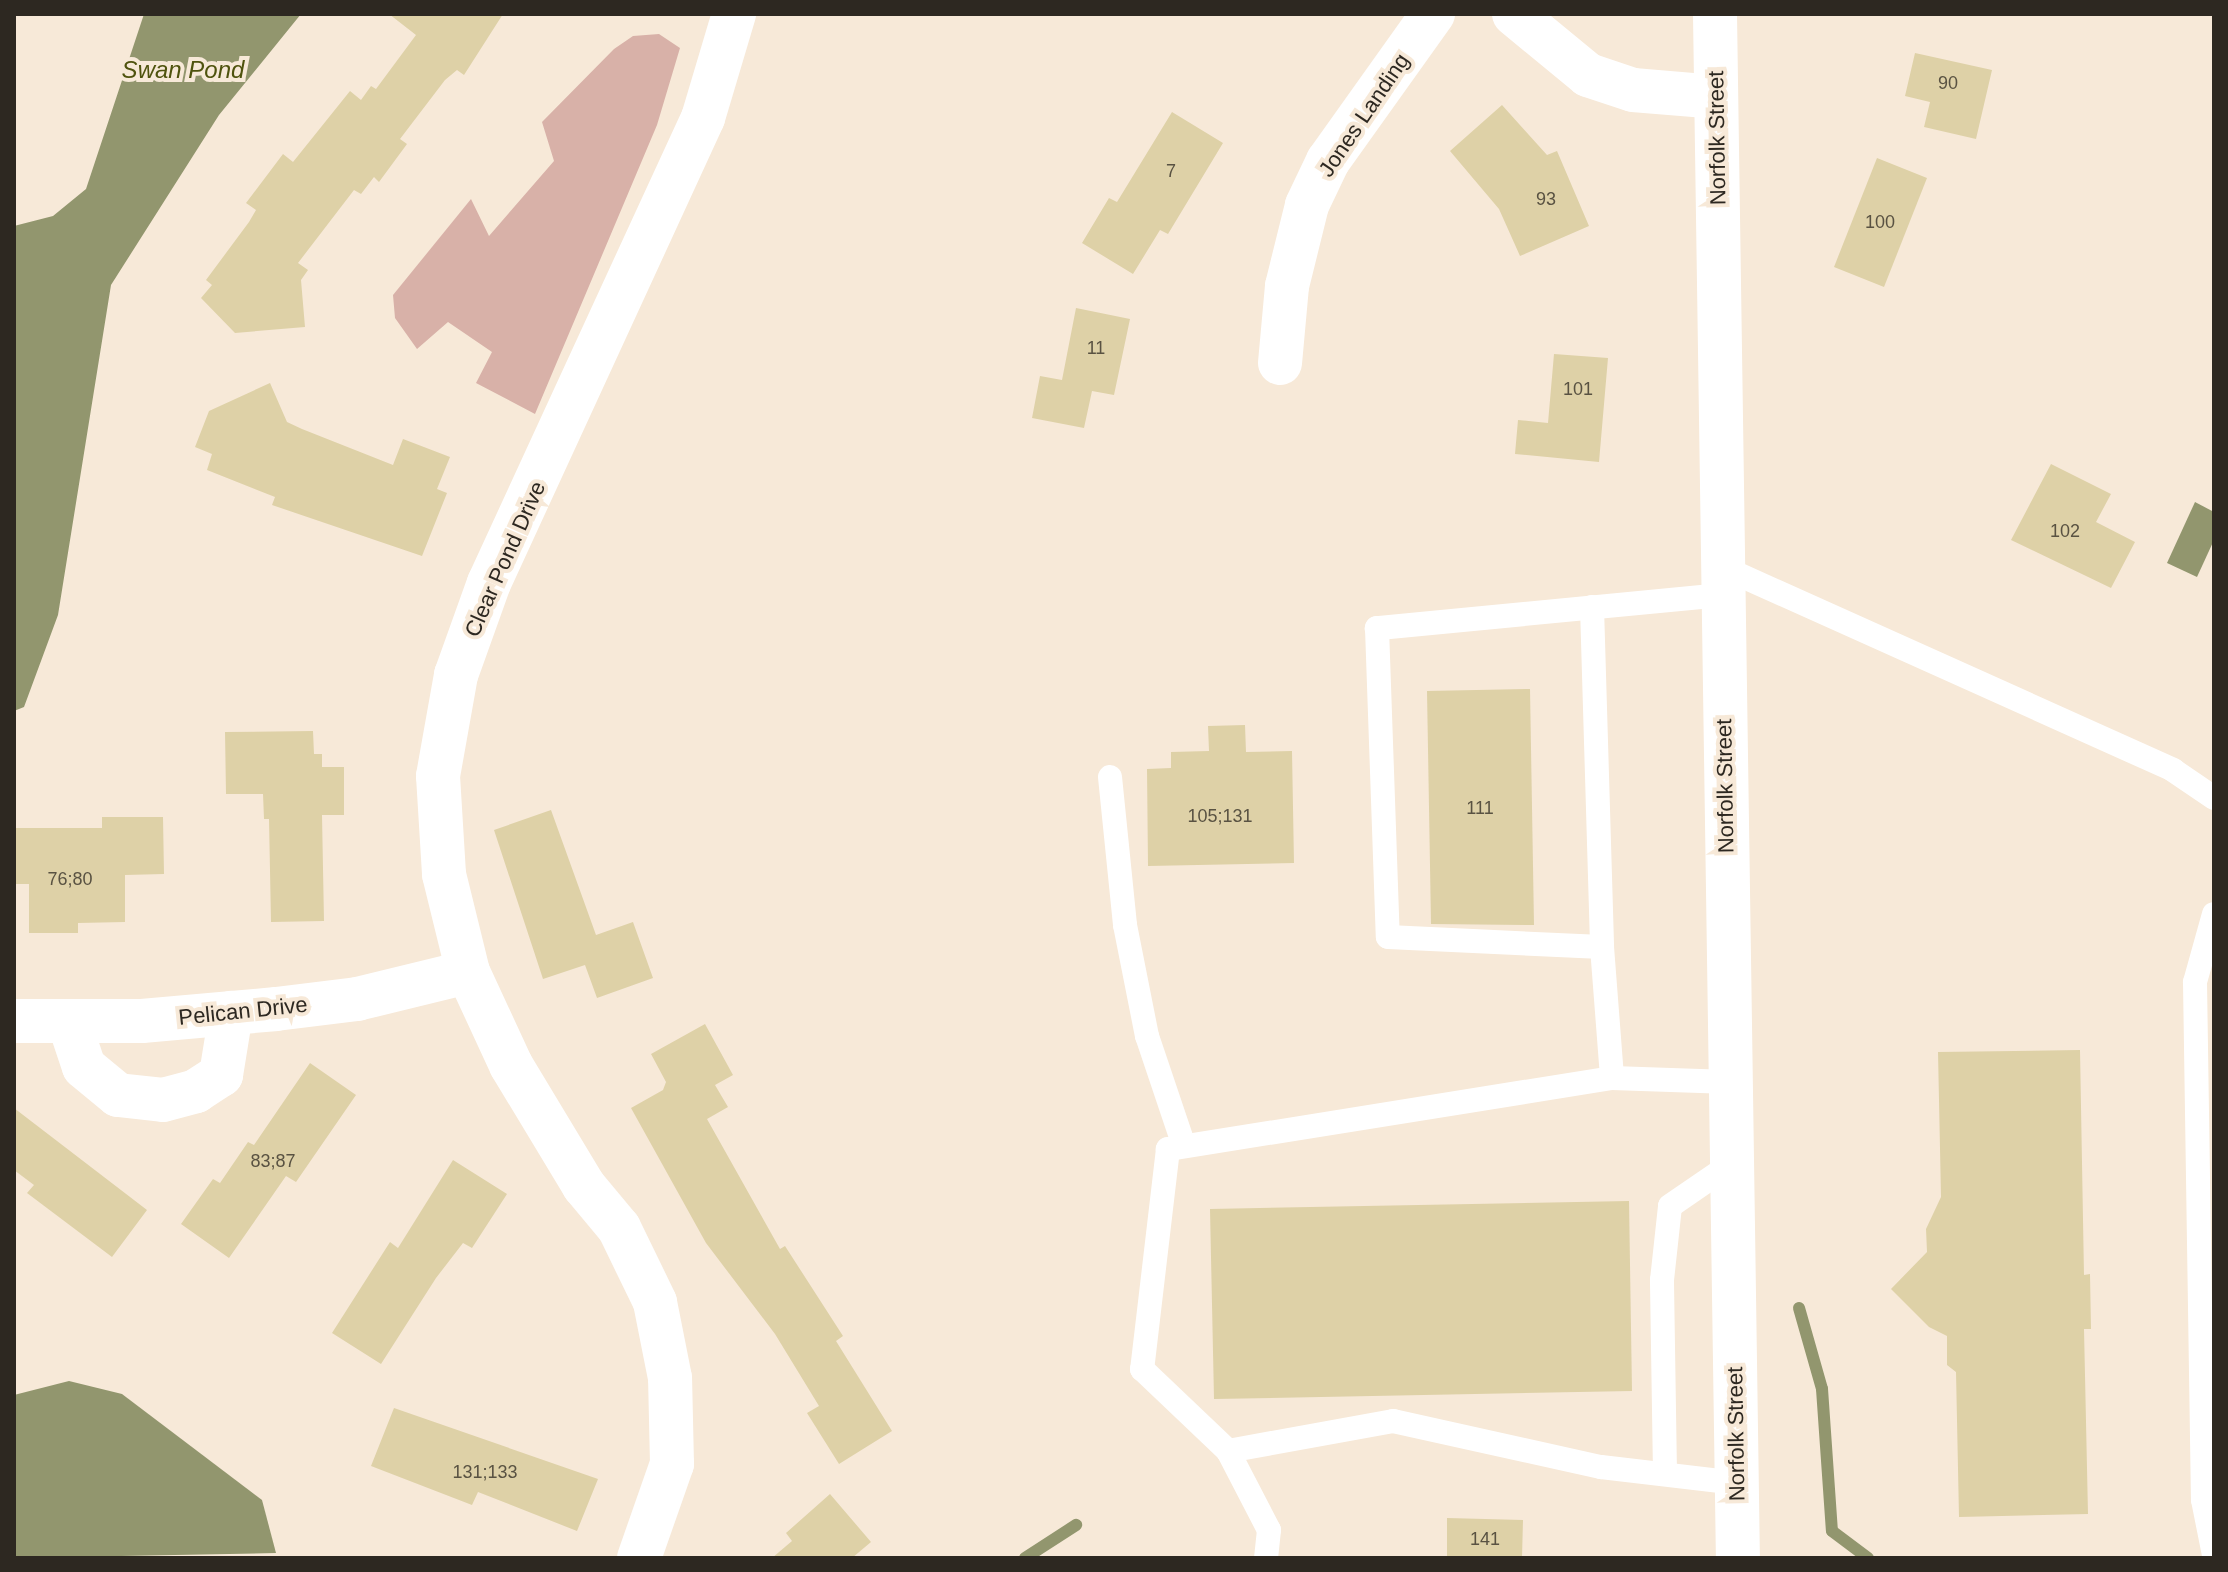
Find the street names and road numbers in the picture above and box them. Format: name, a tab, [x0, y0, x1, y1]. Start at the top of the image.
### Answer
street label: Jones Landing	[1313, 48, 1415, 182]
street label: Norfolk Street	[1703, 71, 1731, 205]
street label: Clear Pond Drive	[459, 477, 551, 641]
street label: Norfolk Street	[1711, 719, 1739, 853]
street label: Pelican Drive	[177, 991, 309, 1031]
street label: Norfolk Street	[1722, 1367, 1750, 1501]

